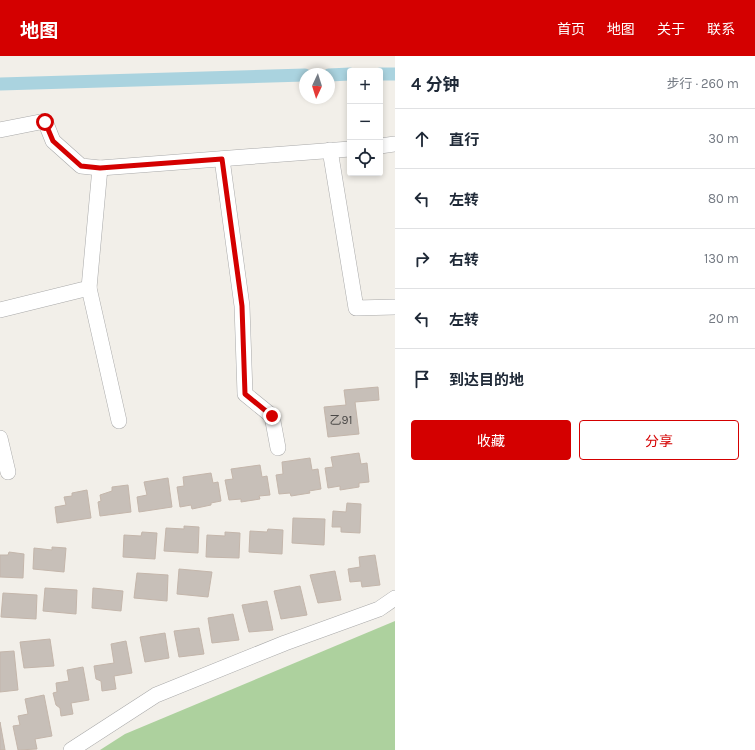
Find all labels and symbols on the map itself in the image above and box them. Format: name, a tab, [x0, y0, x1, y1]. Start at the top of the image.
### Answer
north arrow	[299, 68, 335, 104]
route start	[36, 113, 54, 131]
route end	[263, 407, 281, 425]
house number: 乙91	[330, 413, 352, 427]

